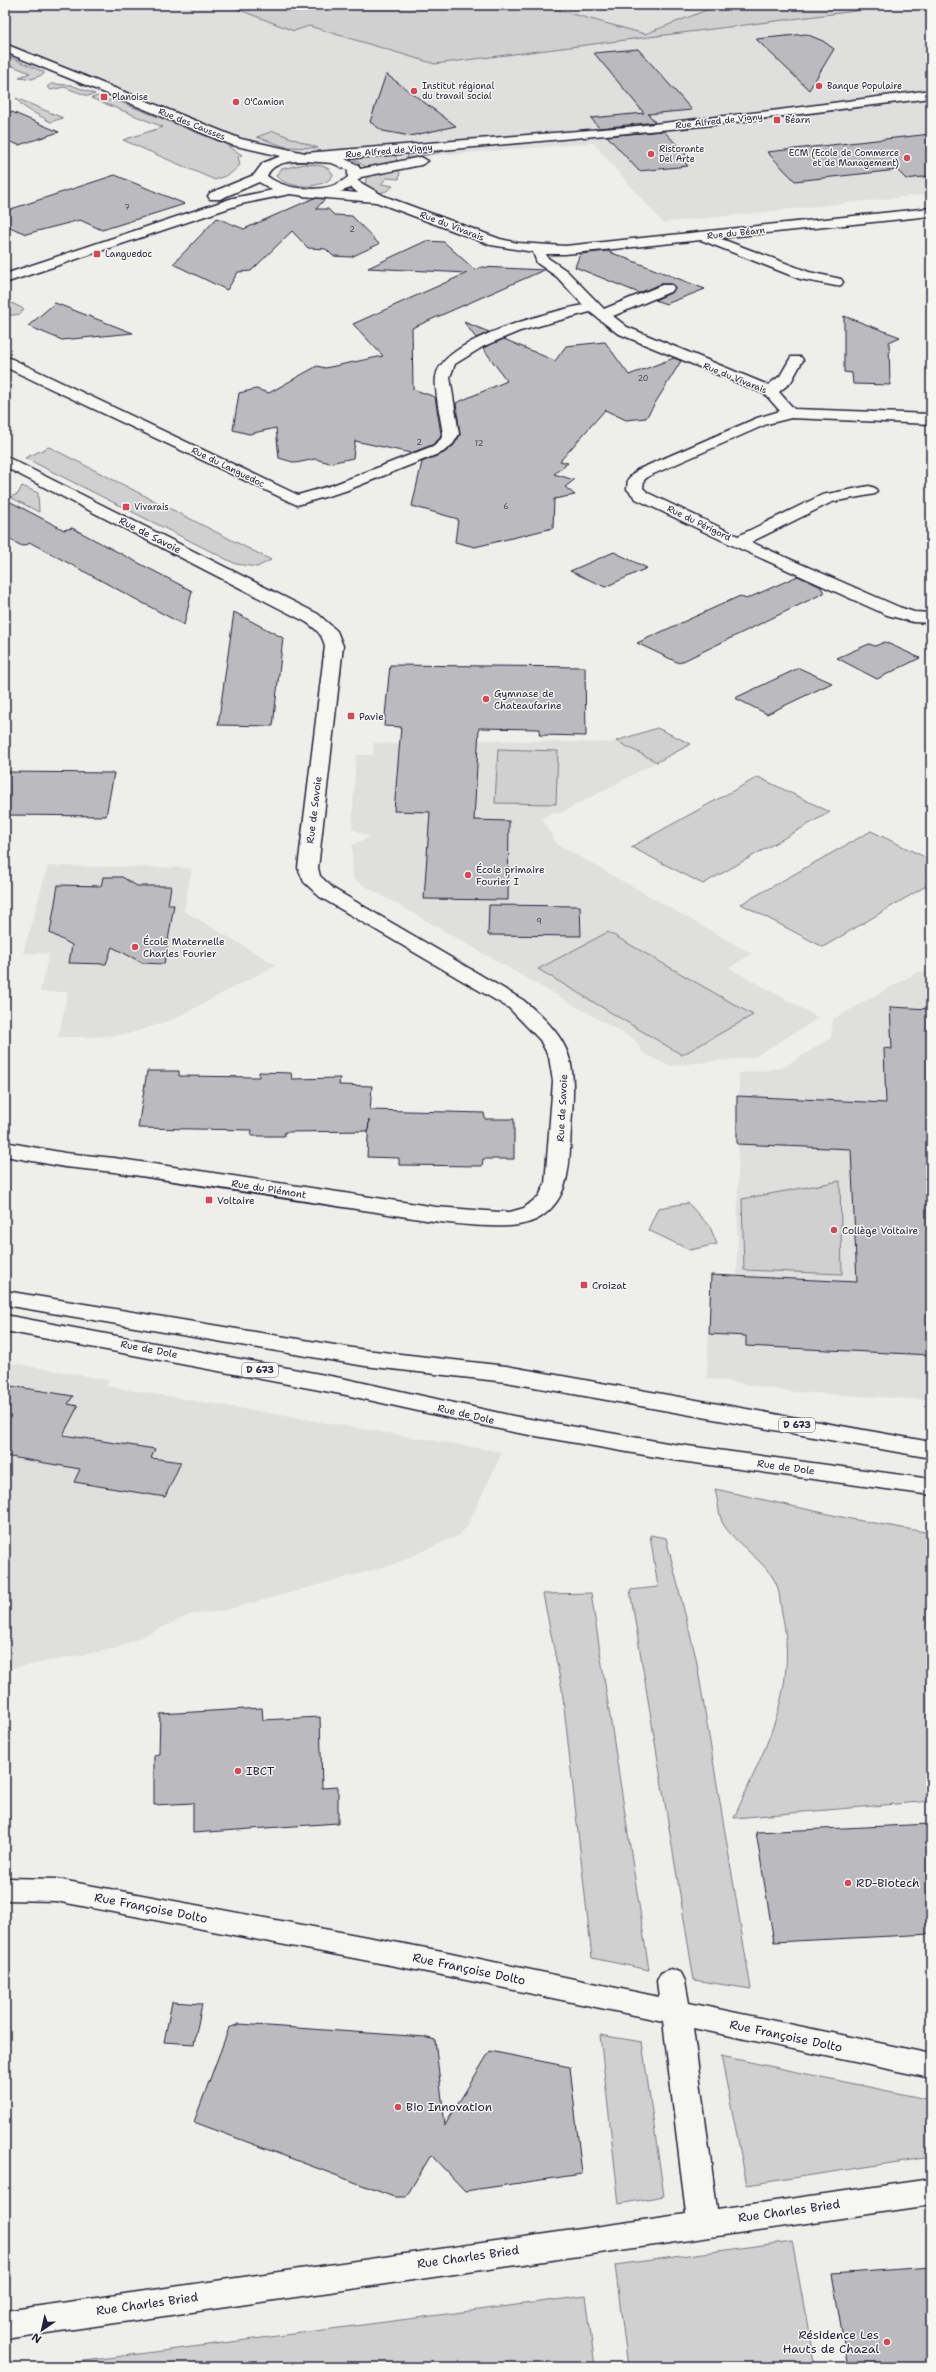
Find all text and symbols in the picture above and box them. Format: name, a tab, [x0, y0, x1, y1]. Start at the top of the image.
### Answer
place label: Institut régional du travail social	[422, 80, 495, 102]
place label: Banque Populaire	[827, 80, 902, 92]
marker: Banque Populaire	[814, 81, 824, 91]
marker: Institut régional du travail social	[409, 86, 419, 96]
place label: Planoise	[112, 91, 148, 103]
marker: Planoise	[99, 92, 109, 102]
place label: O'Camion	[244, 96, 285, 108]
marker: O'Camion	[231, 97, 241, 107]
street label: Rue des Causses	[157, 105, 227, 143]
street label: Rue Alfred de Vigny	[675, 110, 763, 132]
place label: Béarn	[785, 114, 811, 126]
marker: Béarn	[772, 115, 782, 125]
street label: Rue Alfred de Vigny	[345, 141, 433, 161]
place label: Ristorante Del Arte	[659, 143, 704, 165]
place label: ECM (Ecole de Commerce et de Management)	[789, 147, 899, 169]
marker: Ristorante Del Arte	[646, 149, 656, 159]
marker: ECM (Ecole de Commerce et de Management)	[902, 153, 912, 163]
house number: 7	[124, 202, 130, 213]
street label: Rue du Vivarais	[418, 208, 486, 244]
house number: 2	[349, 224, 355, 235]
street label: Rue du Béarn	[706, 224, 766, 242]
place label: Languedoc	[105, 248, 152, 260]
marker: Languedoc	[92, 249, 102, 259]
street label: Rue du Vivarais	[701, 360, 769, 396]
house number: 20	[638, 373, 648, 384]
house number: 2	[416, 437, 422, 448]
house number: 12	[475, 438, 484, 449]
street label: Rue du Languedoc	[189, 444, 267, 490]
place label: Vivarais	[134, 501, 169, 513]
house number: 6	[503, 501, 509, 512]
marker: Vivarais	[121, 502, 131, 512]
street label: Rue du Périgord	[665, 502, 733, 544]
street label: Rue de Savoie	[117, 514, 183, 556]
place label: Gymnase de Chateaufarine	[494, 687, 562, 712]
marker: Gymnase de Chateaufarine	[481, 694, 491, 704]
place label: Pavie	[359, 710, 384, 723]
marker: Pavie	[346, 711, 356, 721]
street label: Rue de Savoie	[303, 775, 325, 844]
place label: École primaire Fourier I	[476, 863, 545, 888]
marker: École primaire Fourier I	[463, 870, 473, 880]
house number: 9	[536, 916, 542, 927]
place label: École Maternelle Charles Fourier	[143, 935, 225, 960]
marker: École Maternelle Charles Fourier	[130, 942, 140, 952]
street label: Rue de Savoie	[554, 1074, 570, 1142]
street label: Rue du Piémont	[231, 1177, 307, 1201]
place label: Voltaire	[217, 1194, 255, 1207]
marker: Voltaire	[204, 1195, 214, 1205]
place label: Collège Voltaire	[842, 1224, 919, 1237]
marker: Collège Voltaire	[829, 1225, 839, 1235]
place label: Croizat	[592, 1279, 627, 1292]
marker: Croizat	[579, 1280, 589, 1290]
street label: Rue de Dole	[119, 1337, 179, 1361]
road number: D 673	[242, 1363, 278, 1377]
street label: Rue de Dole	[436, 1401, 496, 1427]
road number: D 673	[779, 1418, 815, 1432]
street label: Rue de Dole	[756, 1457, 816, 1478]
place label: IBCT	[246, 1763, 275, 1779]
marker: IBCT	[233, 1766, 243, 1776]
place label: RD-Biotech	[856, 1875, 920, 1891]
marker: RD-Biotech	[843, 1878, 853, 1888]
street label: Rue Françoise Dolto	[93, 1889, 209, 1927]
street label: Rue Françoise Dolto	[411, 1949, 527, 1989]
street label: Rue Françoise Dolto	[728, 2016, 844, 2056]
place label: Bio Innovation	[406, 2099, 492, 2115]
marker: Bio Innovation	[393, 2102, 403, 2112]
street label: Rue Charles Bried	[737, 2196, 841, 2226]
street label: Rue Charles Bried	[416, 2242, 520, 2272]
street label: Rue Charles Bried	[95, 2289, 199, 2319]
north arrow	[22, 2310, 62, 2350]
place label: Résidence Les Hauts de Chazal	[783, 2327, 879, 2357]
text: N	[29, 2329, 44, 2347]
marker: Résidence Les Hauts de Chazal	[882, 2337, 892, 2347]

